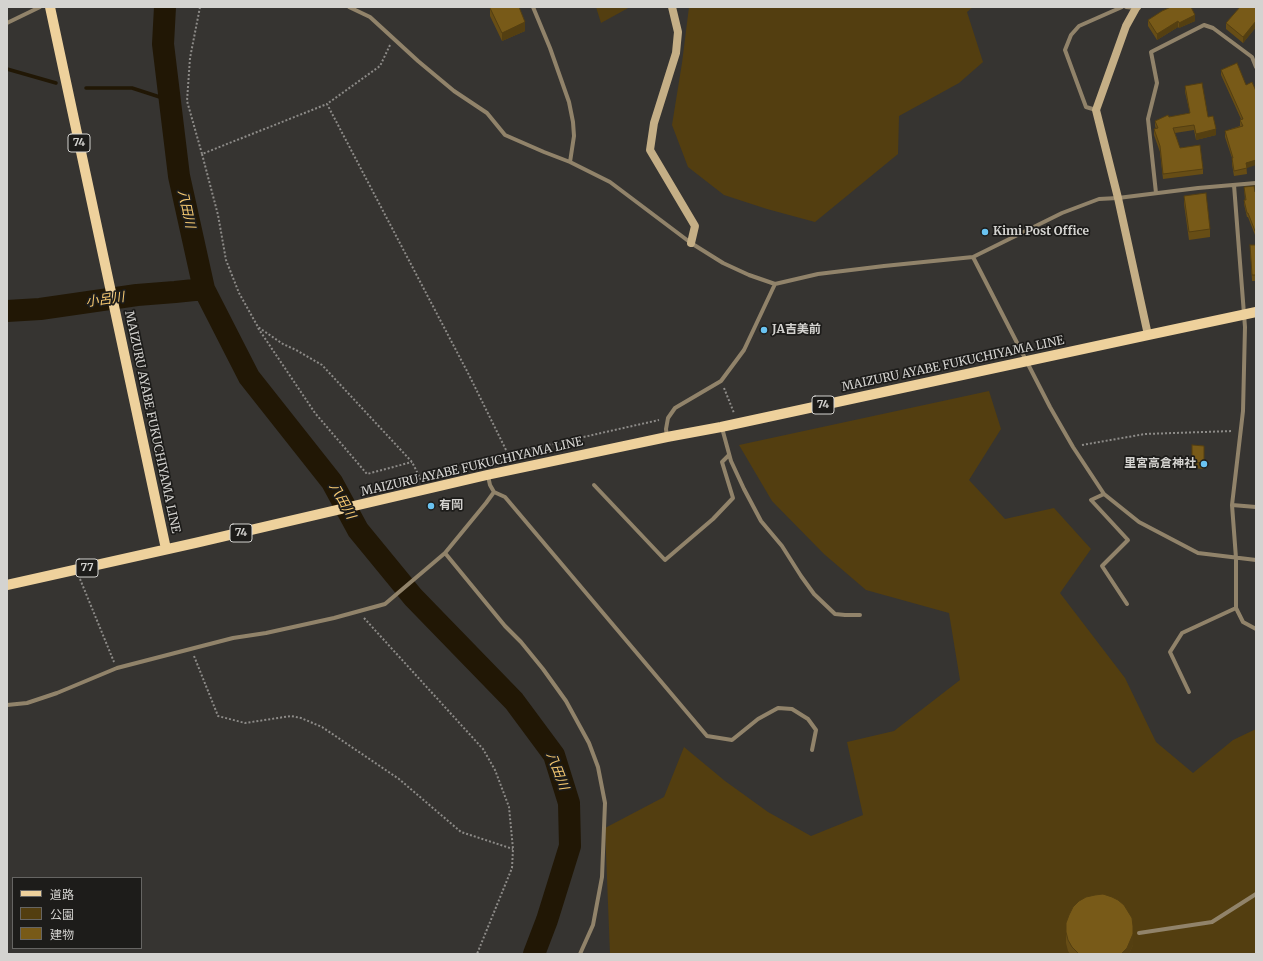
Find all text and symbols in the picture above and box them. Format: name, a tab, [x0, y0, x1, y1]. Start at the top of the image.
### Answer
road number: 74	[68, 134, 90, 152]
water label: 八田川	[174, 188, 198, 230]
place label: Kimi Post Office	[993, 225, 1089, 239]
marker: Kimi Post Office	[980, 227, 990, 237]
water label: 小呂川	[85, 290, 125, 310]
street label: MAIZURU AYABE FUKUCHIYAMA LINE	[121, 309, 183, 535]
place label: JA吉美前	[772, 323, 821, 337]
marker: JA吉美前	[759, 325, 769, 335]
street label: MAIZURU AYABE FUKUCHIYAMA LINE	[840, 333, 1066, 395]
road number: 74	[812, 396, 834, 414]
street label: MAIZURU AYABE FUKUCHIYAMA LINE	[360, 434, 584, 500]
place label: 里宮高倉神社	[1124, 457, 1196, 471]
marker: 里宮高倉神社	[1199, 459, 1209, 469]
water label: 八田川	[326, 480, 358, 522]
place label: 有岡	[439, 499, 463, 513]
marker: 有岡	[426, 501, 436, 511]
road number: 74	[230, 524, 252, 542]
road number: 77	[76, 559, 98, 577]
water label: 八田川	[543, 750, 571, 792]
legend	[12, 877, 142, 949]
text: 道路	[50, 887, 74, 902]
text: 公園	[50, 907, 74, 922]
text: 建物	[50, 927, 74, 942]

